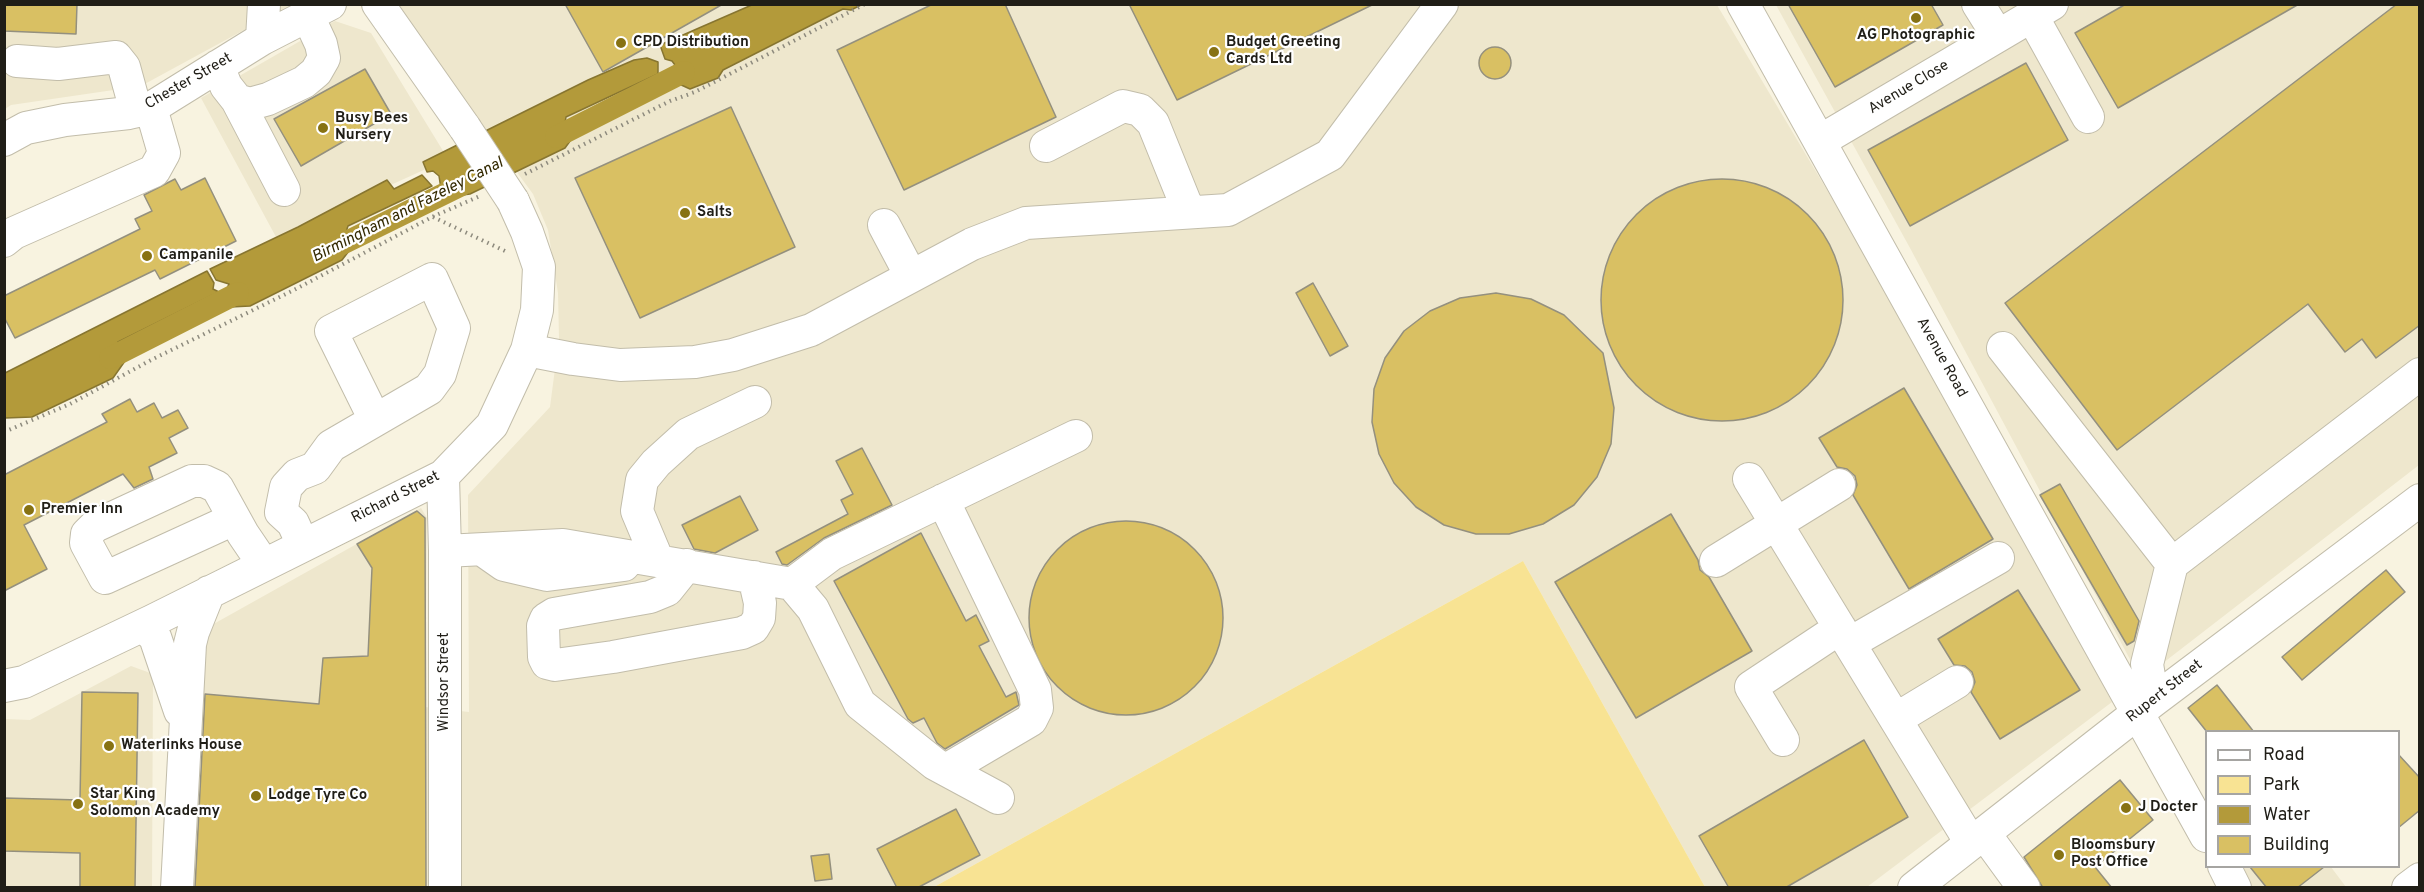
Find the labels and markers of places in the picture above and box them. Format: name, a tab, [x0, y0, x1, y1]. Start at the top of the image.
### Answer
marker: AG Photographic	[1909, 11, 1923, 25]
place label: AG Photographic	[1857, 27, 1975, 45]
place label: CPD Distribution	[633, 34, 749, 52]
place label: Budget Greeting Cards Ltd	[1226, 34, 1341, 69]
marker: CPD Distribution	[614, 36, 628, 50]
marker: Budget Greeting Cards Ltd	[1207, 45, 1221, 59]
place label: Busy Bees Nursery	[335, 110, 408, 145]
marker: Busy Bees Nursery	[316, 121, 330, 135]
place label: Salts	[697, 204, 732, 222]
marker: Salts	[678, 206, 692, 220]
place label: Campanile	[159, 247, 233, 265]
marker: Campanile	[140, 249, 154, 263]
place label: Premier Inn	[41, 501, 123, 519]
marker: Premier Inn	[22, 503, 36, 517]
place label: Waterlinks House	[121, 737, 242, 755]
marker: Waterlinks House	[102, 739, 116, 753]
place label: Star King Solomon Academy	[90, 786, 220, 821]
place label: Lodge Tyre Co	[268, 787, 367, 805]
marker: Lodge Tyre Co	[249, 789, 263, 803]
marker: Star King Solomon Academy	[71, 797, 85, 811]
place label: J Docter	[2138, 799, 2198, 817]
marker: J Docter	[2119, 801, 2133, 815]
place label: Bloomsbury Post Office	[2071, 837, 2156, 872]
marker: Bloomsbury Post Office	[2052, 848, 2066, 862]

